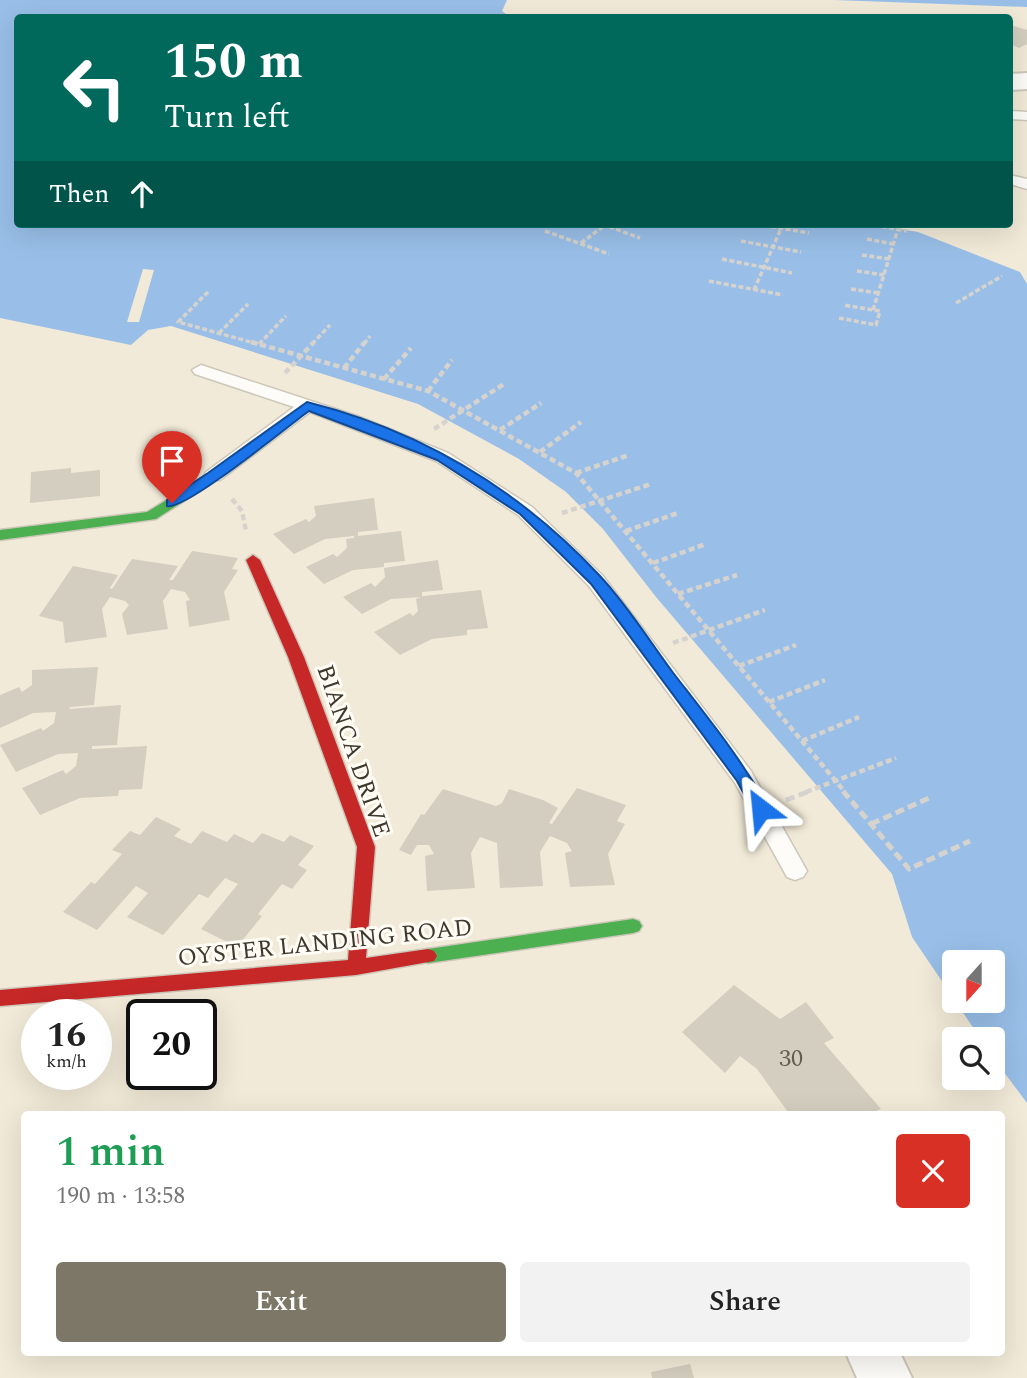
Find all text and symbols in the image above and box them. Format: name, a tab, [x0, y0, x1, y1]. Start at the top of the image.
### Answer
text: 150 m	[164, 25, 303, 100]
icon: left	[49, 42, 140, 133]
text: Turn left	[164, 93, 290, 142]
text: Then	[49, 174, 109, 214]
icon: ahead	[123, 175, 161, 213]
pin	[142, 431, 202, 503]
icon: arrive	[153, 442, 191, 480]
street label: BIANCA DRIVE	[307, 660, 399, 842]
position arrow	[724, 772, 798, 846]
street label: OYSTER LANDING ROAD	[176, 910, 474, 976]
north arrow	[942, 950, 1004, 1013]
map controls	[942, 950, 1005, 1090]
speed limit sign: 20	[126, 999, 217, 1090]
text: 16	[47, 1009, 86, 1062]
button: search	[942, 1027, 1005, 1090]
house number: 30	[779, 1041, 803, 1077]
text: km/h	[46, 1048, 87, 1075]
text: 1 min	[56, 1121, 165, 1184]
button: close	[896, 1134, 970, 1208]
text: 190 m · 13:58	[56, 1179, 185, 1214]
button: Exit	[56, 1262, 506, 1342]
button: Share	[520, 1262, 970, 1342]

